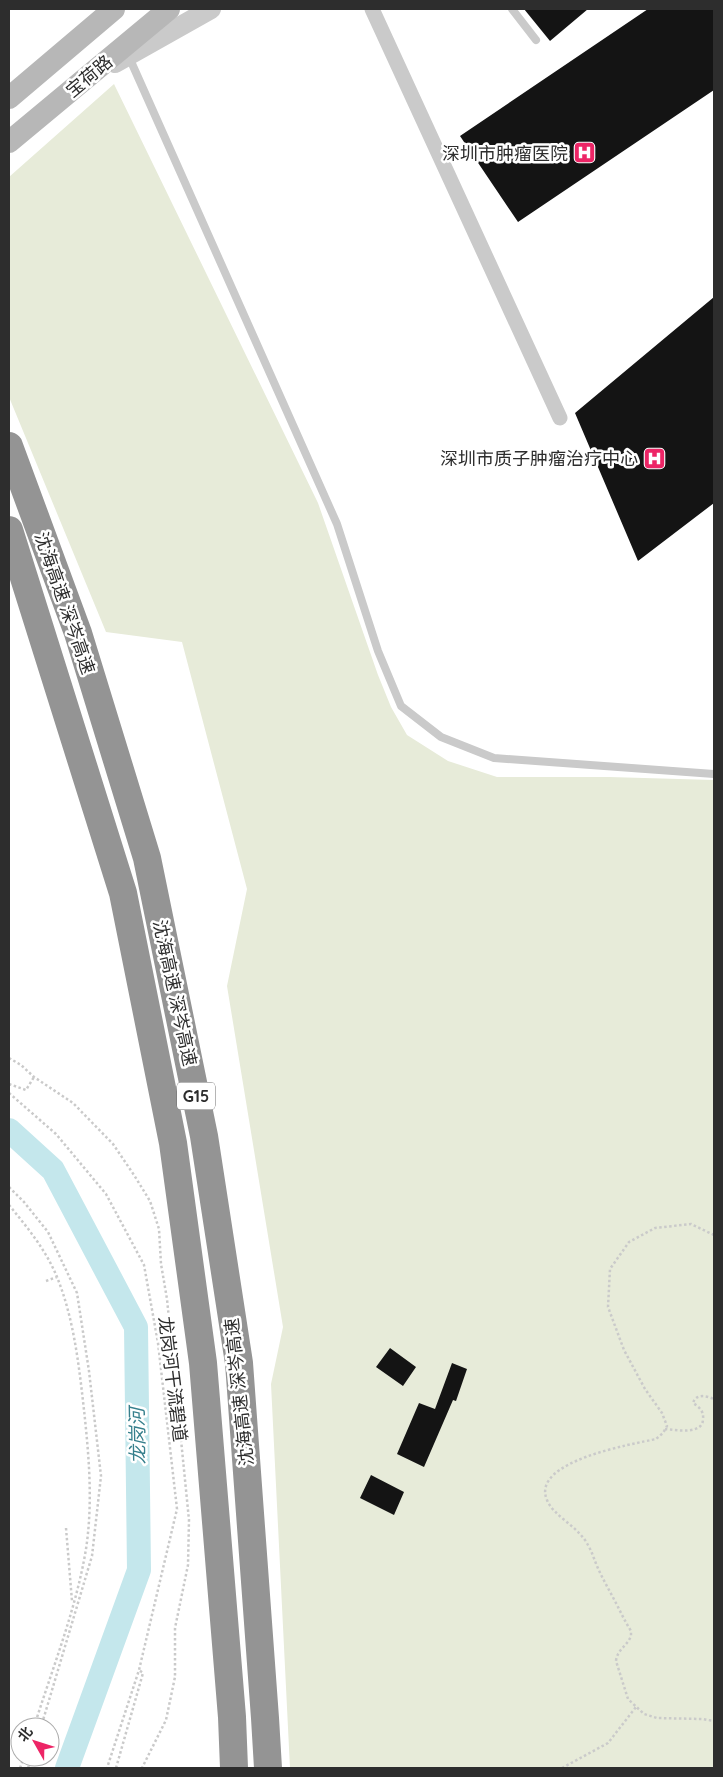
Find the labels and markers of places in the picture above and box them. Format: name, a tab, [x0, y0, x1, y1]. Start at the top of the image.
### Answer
hospital icon: 深圳市肿瘤医院	[572, 141, 596, 165]
place label: 深圳市肿瘤医院	[442, 142, 568, 165]
hospital icon: 深圳市质子肿瘤治疗中心	[642, 446, 666, 470]
place label: 深圳市质子肿瘤治疗中心	[440, 447, 638, 470]

